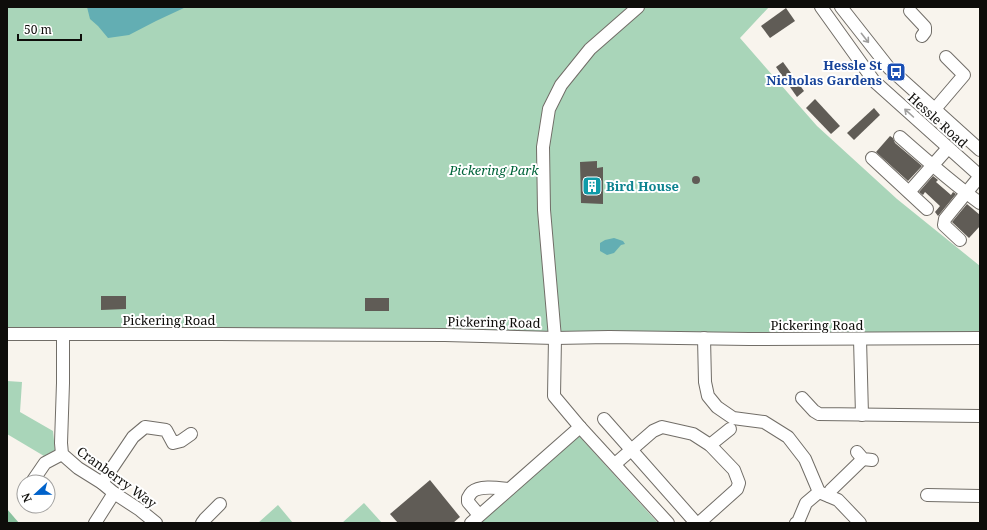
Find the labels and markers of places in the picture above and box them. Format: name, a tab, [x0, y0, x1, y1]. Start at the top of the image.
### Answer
place label: Hessle St Nicholas Gardens	[766, 56, 882, 89]
bus stop icon: Hessle St Nicholas Gardens	[885, 61, 907, 83]
building icon: Bird House	[581, 175, 603, 197]
place label: Bird House	[606, 177, 679, 195]

